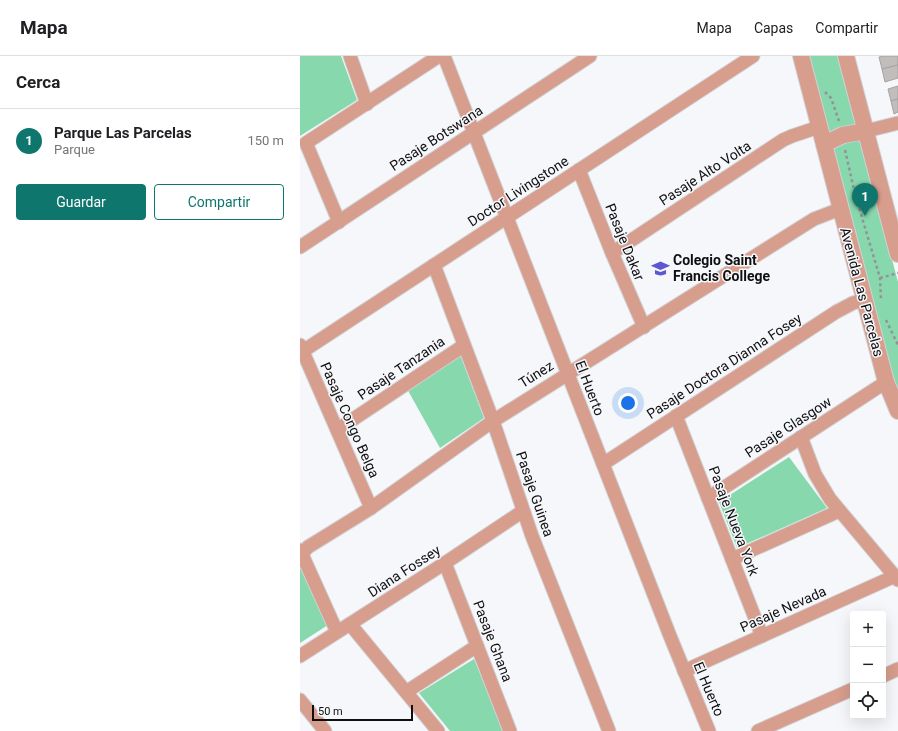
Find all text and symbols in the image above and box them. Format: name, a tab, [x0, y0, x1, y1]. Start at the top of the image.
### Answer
text: Mapa	[20, 16, 68, 39]
text: Mapa	[697, 20, 732, 36]
text: Capas	[754, 20, 793, 36]
text: Compartir	[815, 20, 878, 36]
text: Cerca	[16, 72, 60, 92]
street label: Pasaje Botswana	[387, 102, 485, 174]
text: Parque Las Parcelas	[54, 124, 192, 142]
text: 1	[25, 133, 33, 148]
text: 150 m	[247, 133, 284, 148]
street label: Pasaje Alto Volta	[656, 137, 754, 209]
text: Parque	[54, 142, 95, 157]
street label: Doctor Livingstone	[465, 153, 571, 229]
pin: 1	[852, 183, 878, 216]
button: Guardar	[16, 184, 146, 220]
button: Compartir	[154, 184, 284, 220]
street label: Pasaje Dakar	[602, 201, 648, 283]
street label: Avenida Las Parcelas	[837, 226, 887, 358]
place label: Colegio Saint Francis College	[673, 252, 770, 284]
school or university icon: Colegio Saint Francis College	[650, 258, 670, 278]
street label: Pasaje Doctora Dianna Fosey	[644, 310, 805, 422]
street label: Pasaje Tanzania	[354, 333, 448, 403]
street label: Túnez	[516, 357, 556, 391]
street label: El Huerto	[572, 358, 608, 418]
street label: Pasaje Congo Belga	[317, 360, 383, 480]
your location	[618, 393, 638, 413]
street label: Pasaje Glasgow	[742, 393, 835, 461]
street label: Pasaje Guinea	[513, 449, 557, 539]
street label: Pasaje Nueva York	[706, 464, 763, 579]
street label: Diana Fossey	[365, 541, 443, 600]
street label: Pasaje Nevada	[737, 583, 829, 635]
street label: Pasaje Ghana	[470, 598, 516, 684]
map controls	[850, 611, 886, 719]
button: +	[850, 611, 886, 647]
button: −	[850, 647, 886, 683]
street label: El Huerto	[690, 659, 728, 719]
button: locate	[850, 683, 886, 719]
scale bar	[312, 703, 413, 722]
text: 50 m	[318, 705, 343, 718]

